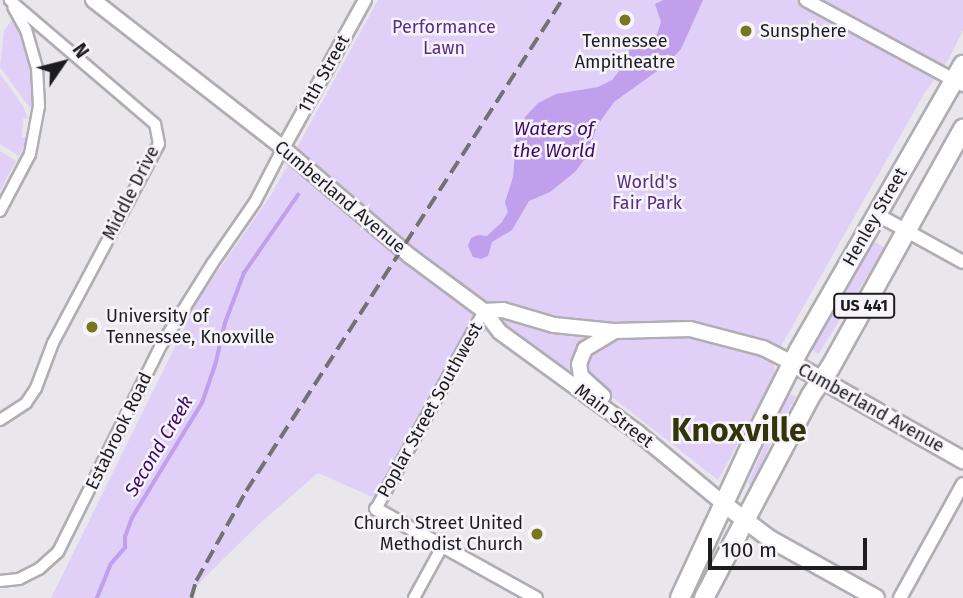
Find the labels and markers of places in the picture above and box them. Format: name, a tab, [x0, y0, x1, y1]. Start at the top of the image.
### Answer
marker: Tennessee Ampitheatre	[617, 12, 633, 28]
place label: Sunsphere	[760, 20, 847, 42]
marker: Sunsphere	[738, 23, 754, 39]
place label: Tennessee Ampitheatre	[575, 31, 675, 74]
place label: University of Tennessee, Knoxville	[106, 306, 275, 348]
marker: University of Tennessee, Knoxville	[84, 319, 100, 335]
place label: Church Street United Methodist Church	[354, 513, 523, 556]
marker: Church Street United Methodist Church	[529, 526, 545, 542]

